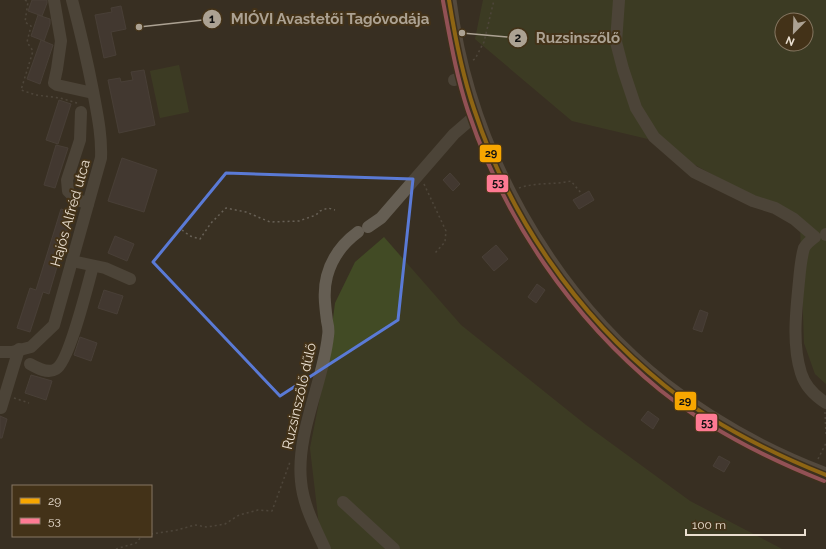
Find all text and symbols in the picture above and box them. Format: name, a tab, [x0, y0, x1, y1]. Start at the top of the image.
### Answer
callout: MIÓVI Avastetői Tagóvodája	[202, 6, 438, 33]
text: MIÓVI Avastetői Tagóvodája	[231, 10, 430, 28]
text: 1	[209, 12, 215, 26]
north arrow	[774, 12, 814, 52]
callout: Ruzsinszőlő	[508, 25, 629, 52]
text: Ruzsinszőlő	[536, 29, 620, 47]
text: 2	[515, 31, 522, 45]
text: N	[784, 33, 797, 48]
line badge: 29	[479, 144, 502, 163]
text: 29	[485, 147, 498, 160]
street label: Hajós Alfréd utca	[47, 158, 93, 268]
line badge: 53	[486, 174, 509, 193]
text: 53	[492, 177, 504, 190]
street label: Ruzsinszőlő dűlő	[279, 341, 319, 451]
line badge: 29	[674, 391, 697, 411]
text: 29	[679, 395, 692, 408]
line badge: 53	[695, 413, 718, 432]
text: 53	[701, 417, 713, 430]
legend	[12, 485, 152, 537]
text: 29	[48, 494, 61, 508]
scale bar	[686, 511, 805, 537]
text: 53	[48, 514, 61, 528]
text: 100 m	[692, 518, 726, 532]

